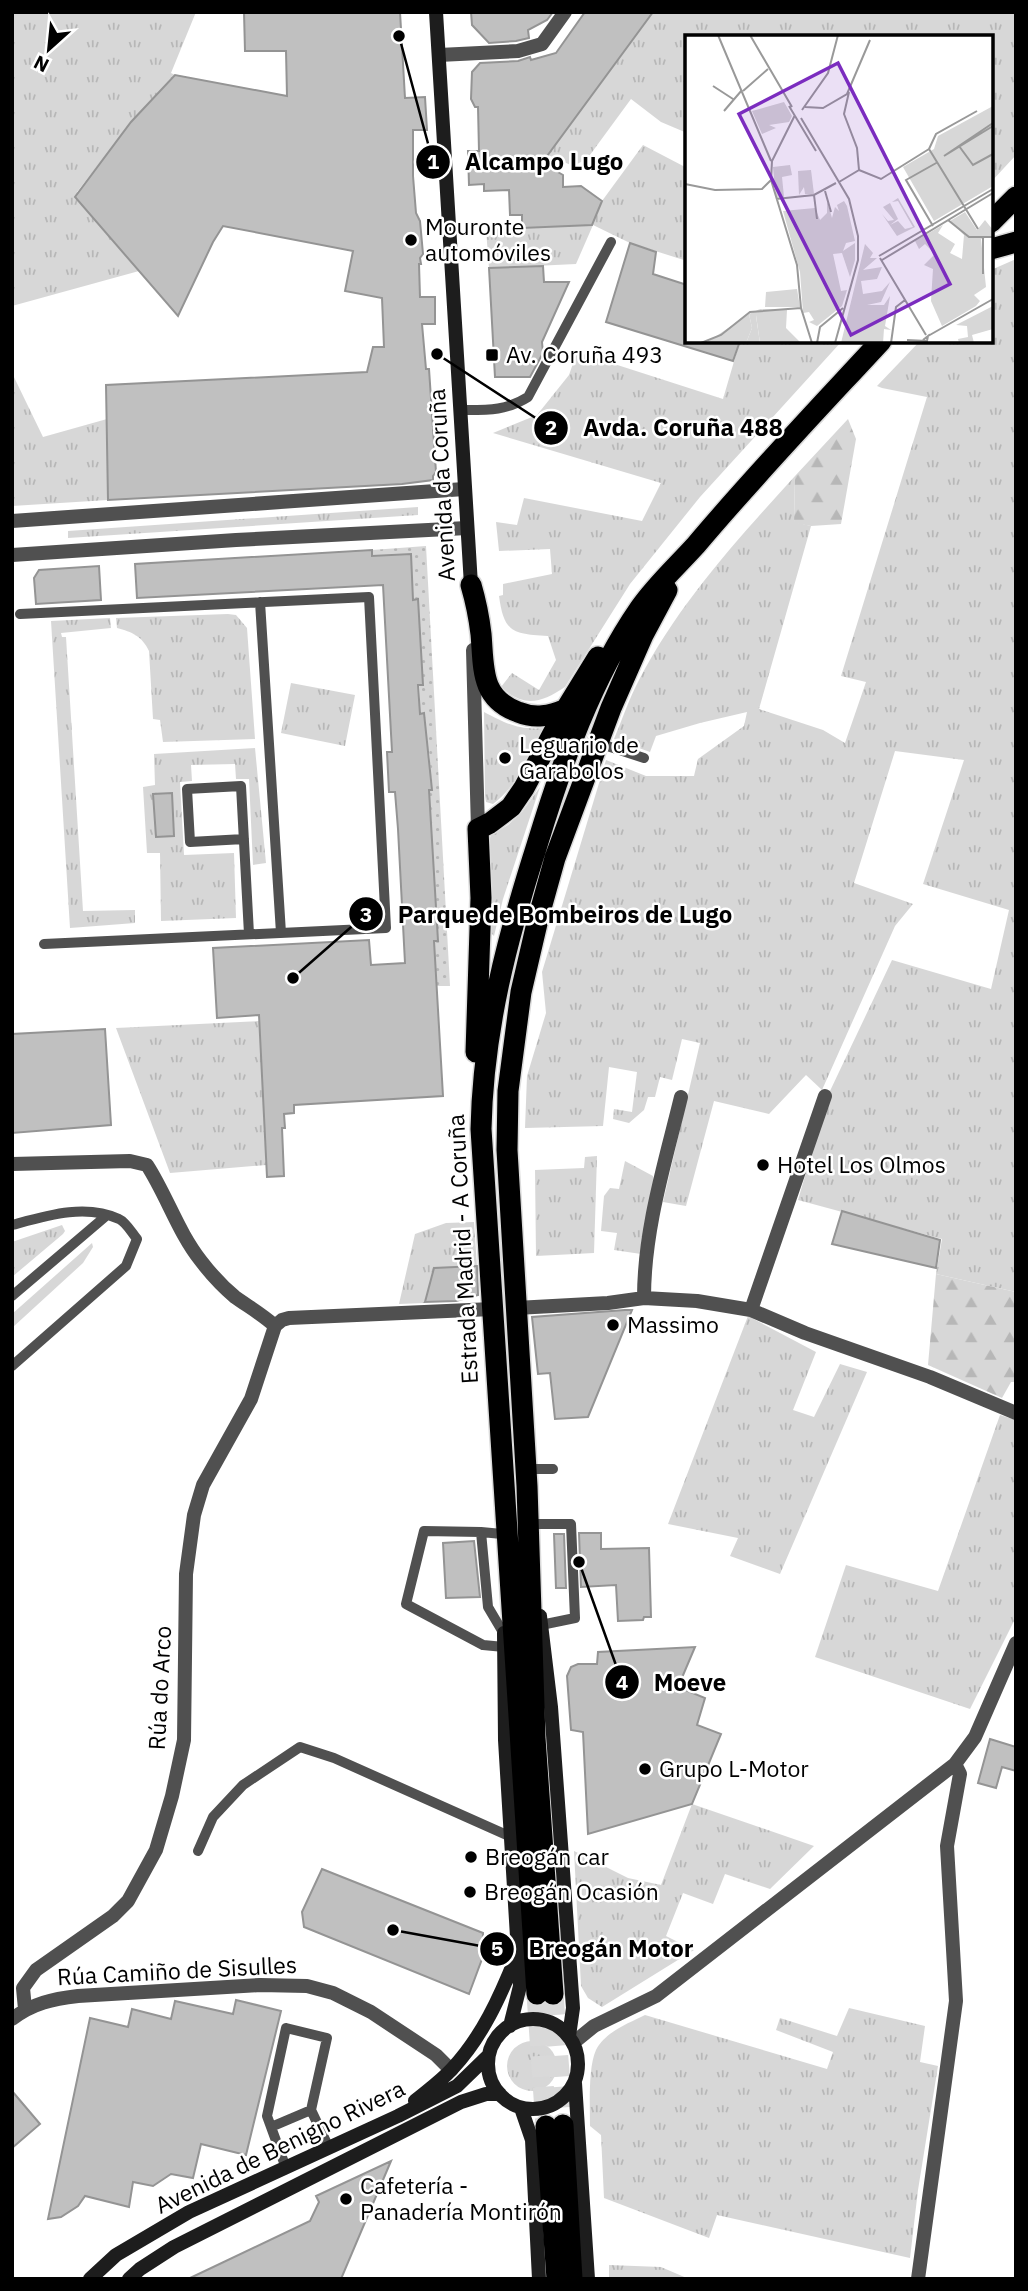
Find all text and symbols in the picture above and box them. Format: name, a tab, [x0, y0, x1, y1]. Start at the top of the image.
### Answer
north arrow	[14, 14, 84, 84]
inset map	[685, 35, 993, 343]
text: N	[30, 50, 53, 78]
callout: Alcampo Lugo	[415, 139, 637, 184]
text: Alcampo Lugo	[465, 145, 623, 177]
text: 1	[427, 147, 440, 175]
place label: Mouronte automóviles	[425, 211, 551, 267]
marker: Mouronte automóviles	[403, 232, 419, 248]
place label: Av. Coruña 493	[506, 339, 663, 369]
marker: Av. Coruña 493	[484, 347, 500, 363]
street label: Avenida da Coruña	[421, 388, 461, 582]
callout: Avda. Coruña 488	[534, 405, 797, 450]
text: Avda. Coruña 488	[583, 411, 783, 443]
text: 2	[545, 413, 557, 441]
place label: Leguario de Garabolos	[519, 729, 639, 785]
marker: Leguario de Garabolos	[497, 750, 513, 766]
callout: Parque de Bombeiros de Lugo	[348, 892, 746, 937]
text: Parque de Bombeiros de Lugo	[398, 898, 732, 930]
text: 3	[360, 900, 372, 928]
street label: Estrada Madrid - A Coruña	[440, 1113, 484, 1385]
place label: Hotel Los Olmos	[777, 1149, 946, 1179]
marker: Hotel Los Olmos	[755, 1157, 771, 1173]
place label: Massimo	[627, 1309, 719, 1339]
marker: Massimo	[605, 1317, 621, 1333]
street label: Rúa do Arco	[141, 1625, 177, 1751]
callout: Moeve	[604, 1660, 740, 1705]
text: Moeve	[654, 1666, 726, 1698]
text: 4	[616, 1668, 628, 1696]
place label: Grupo L-Motor	[659, 1753, 809, 1783]
marker: Grupo L-Motor	[637, 1761, 653, 1777]
place label: Breogán car	[485, 1841, 610, 1871]
marker: Breogán car	[463, 1849, 479, 1865]
place label: Breogán Ocasión	[484, 1876, 659, 1906]
marker: Breogán Ocasión	[462, 1884, 478, 1900]
callout: Breogán Motor	[480, 1926, 708, 1971]
text: Breogán Motor	[529, 1932, 694, 1964]
text: 5	[491, 1934, 503, 1962]
street label: Rúa Camiño de Sisulles	[56, 1949, 298, 1991]
street label: Avenida de Benigno Rivera	[150, 2073, 409, 2220]
place label: Cafetería - Panadería Montirón	[360, 2170, 562, 2226]
marker: Cafetería - Panadería Montirón	[338, 2191, 354, 2207]

